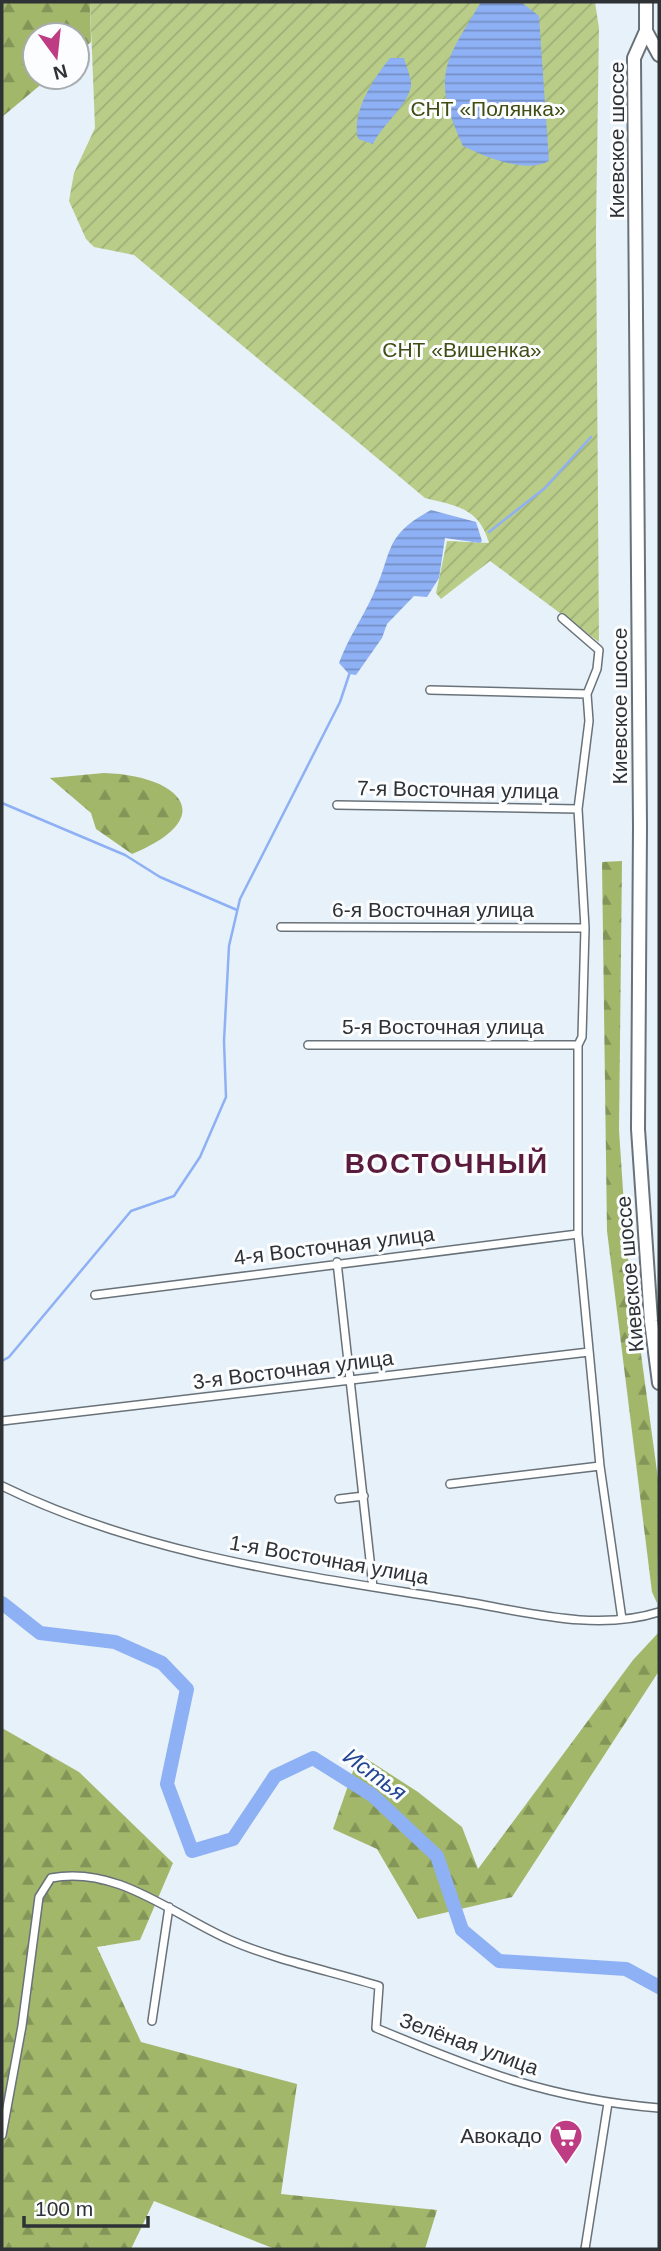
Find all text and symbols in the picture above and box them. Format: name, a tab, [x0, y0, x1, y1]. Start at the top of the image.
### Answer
north arrow	[21, 21, 91, 91]
text: N	[51, 60, 70, 84]
street label: Киевское шоссе	[605, 62, 628, 218]
park label: СНТ «Полянка»	[410, 97, 566, 120]
park label: СНТ «Вишенка»	[382, 338, 542, 361]
street label: Киевское шоссе	[608, 628, 631, 784]
street label: 7-я Восточная улица	[357, 776, 559, 803]
street label: 6-я Восточная улица	[332, 898, 534, 921]
street label: 5-я Восточная улица	[342, 1015, 544, 1038]
district label: ВОСТОЧНЫЙ	[345, 1147, 549, 1179]
street label: Киевское шоссе	[611, 1195, 648, 1353]
street label: 4-я Восточная улица	[232, 1222, 436, 1269]
street label: 3-я Восточная улица	[191, 1346, 395, 1393]
street label: 1-я Восточная улица	[228, 1531, 431, 1588]
water label: Истья	[338, 1742, 412, 1806]
street label: Зелёная улица	[397, 2008, 542, 2079]
supermarket icon: Авокадо	[547, 2117, 585, 2166]
place label: Авокадо	[460, 2124, 542, 2147]
scale bar	[24, 2184, 149, 2228]
text: 100 m	[35, 2197, 93, 2220]

